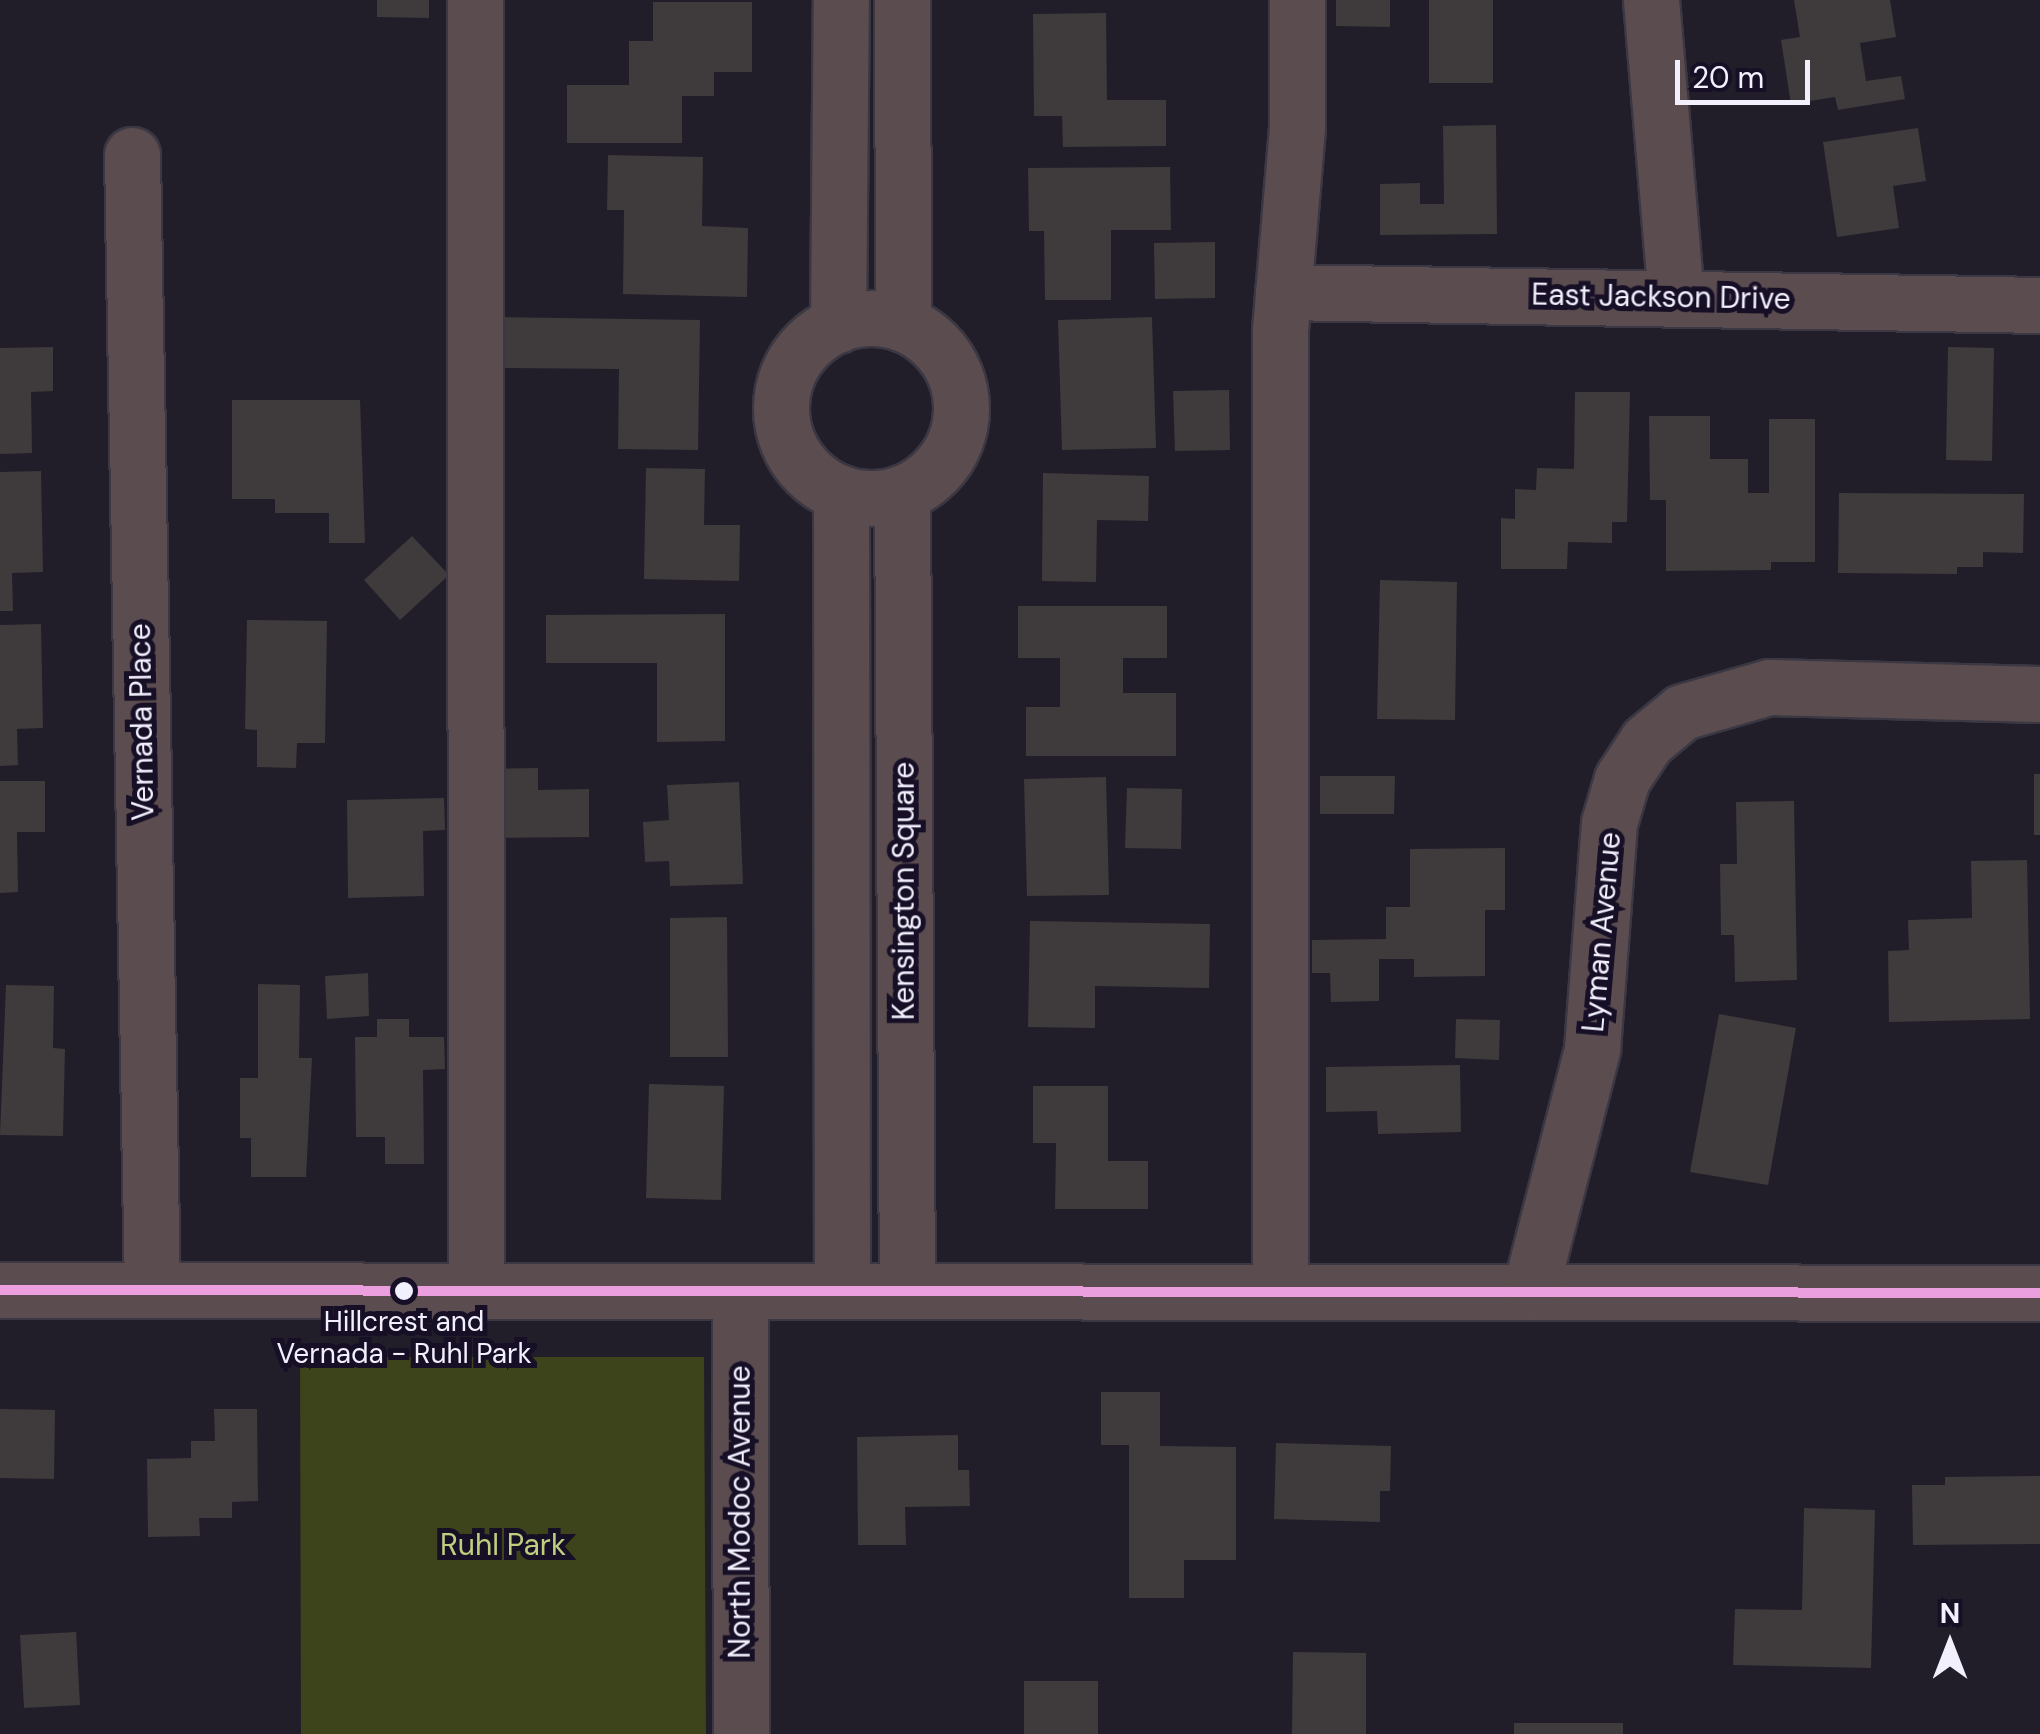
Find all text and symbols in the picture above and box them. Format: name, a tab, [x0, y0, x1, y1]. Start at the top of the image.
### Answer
scale bar	[1680, 40, 1815, 102]
text: 20 m	[1692, 58, 1764, 97]
street label: East Jackson Drive	[1531, 277, 1791, 317]
street label: Vernada Place	[122, 623, 162, 821]
street label: Kensington Square	[886, 762, 922, 1020]
street label: Lyman Avenue	[1575, 830, 1629, 1034]
marker: Hillcrest and Vernada - Ruhl Park	[394, 1281, 414, 1301]
place label: Hillcrest and Vernada - Ruhl Park	[276, 1305, 532, 1371]
street label: North Modoc Avenue	[722, 1365, 758, 1659]
park label: Ruhl Park	[440, 1527, 566, 1563]
north arrow	[1900, 1594, 2000, 1694]
text: N	[1940, 1595, 1960, 1632]

